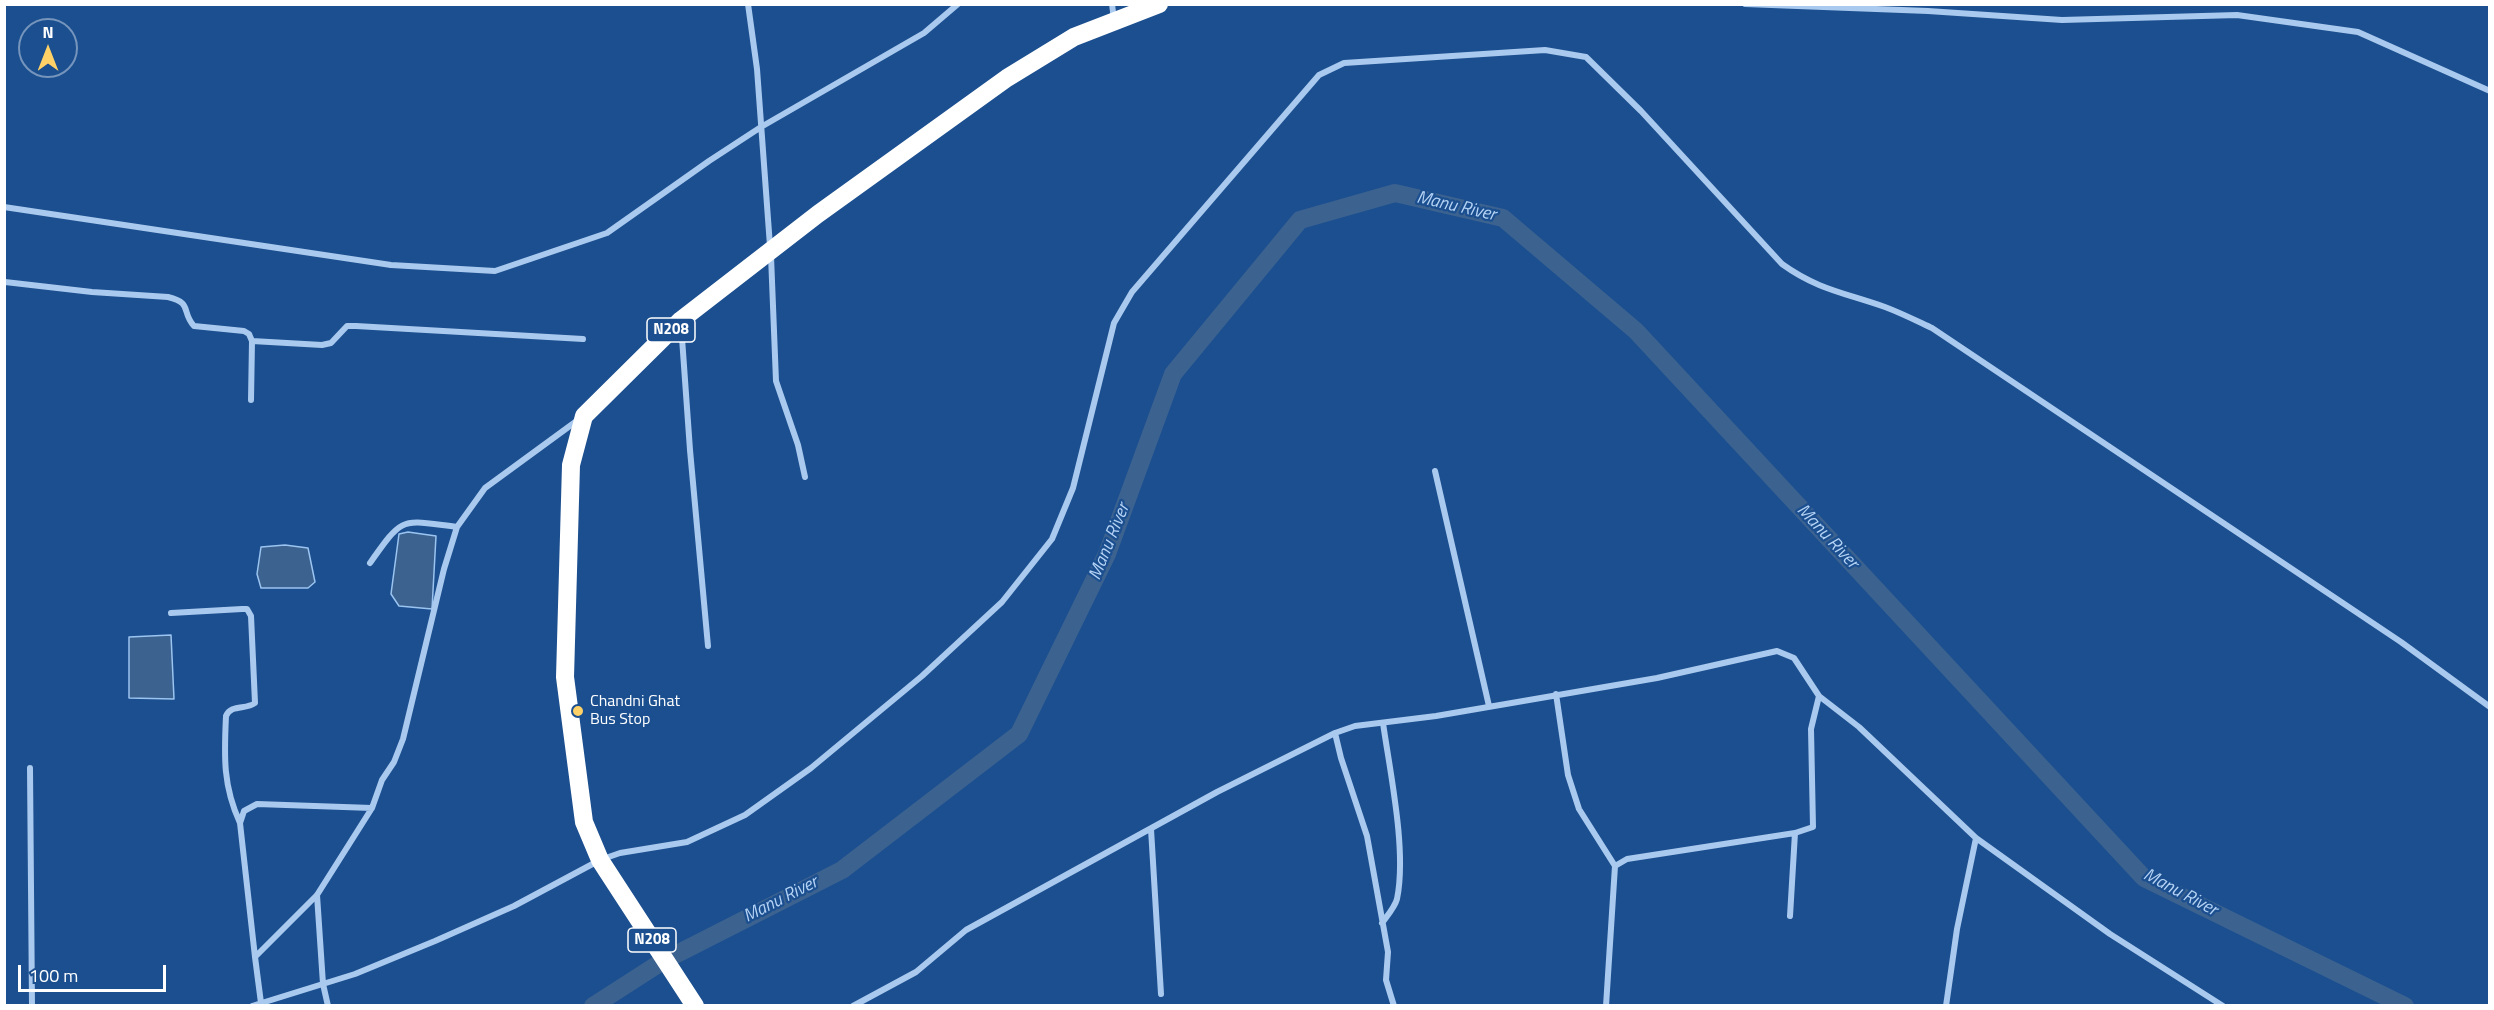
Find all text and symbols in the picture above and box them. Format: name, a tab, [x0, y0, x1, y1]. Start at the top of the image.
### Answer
north arrow	[18, 18, 78, 78]
text: N	[42, 20, 54, 44]
water label: Manu River	[1414, 187, 1498, 227]
road number: N208	[647, 318, 695, 342]
water label: Manu River	[1792, 500, 1862, 574]
water label: Manu River	[1085, 501, 1135, 583]
place label: Chandni Ghat Bus Stop	[590, 692, 680, 730]
marker: Chandni Ghat Bus Stop	[571, 704, 585, 718]
water label: Manu River	[2139, 865, 2221, 921]
water label: Manu River	[740, 872, 822, 928]
road number: N208	[628, 928, 676, 952]
scale bar	[21, 953, 170, 991]
text: 100 m	[29, 962, 78, 989]

